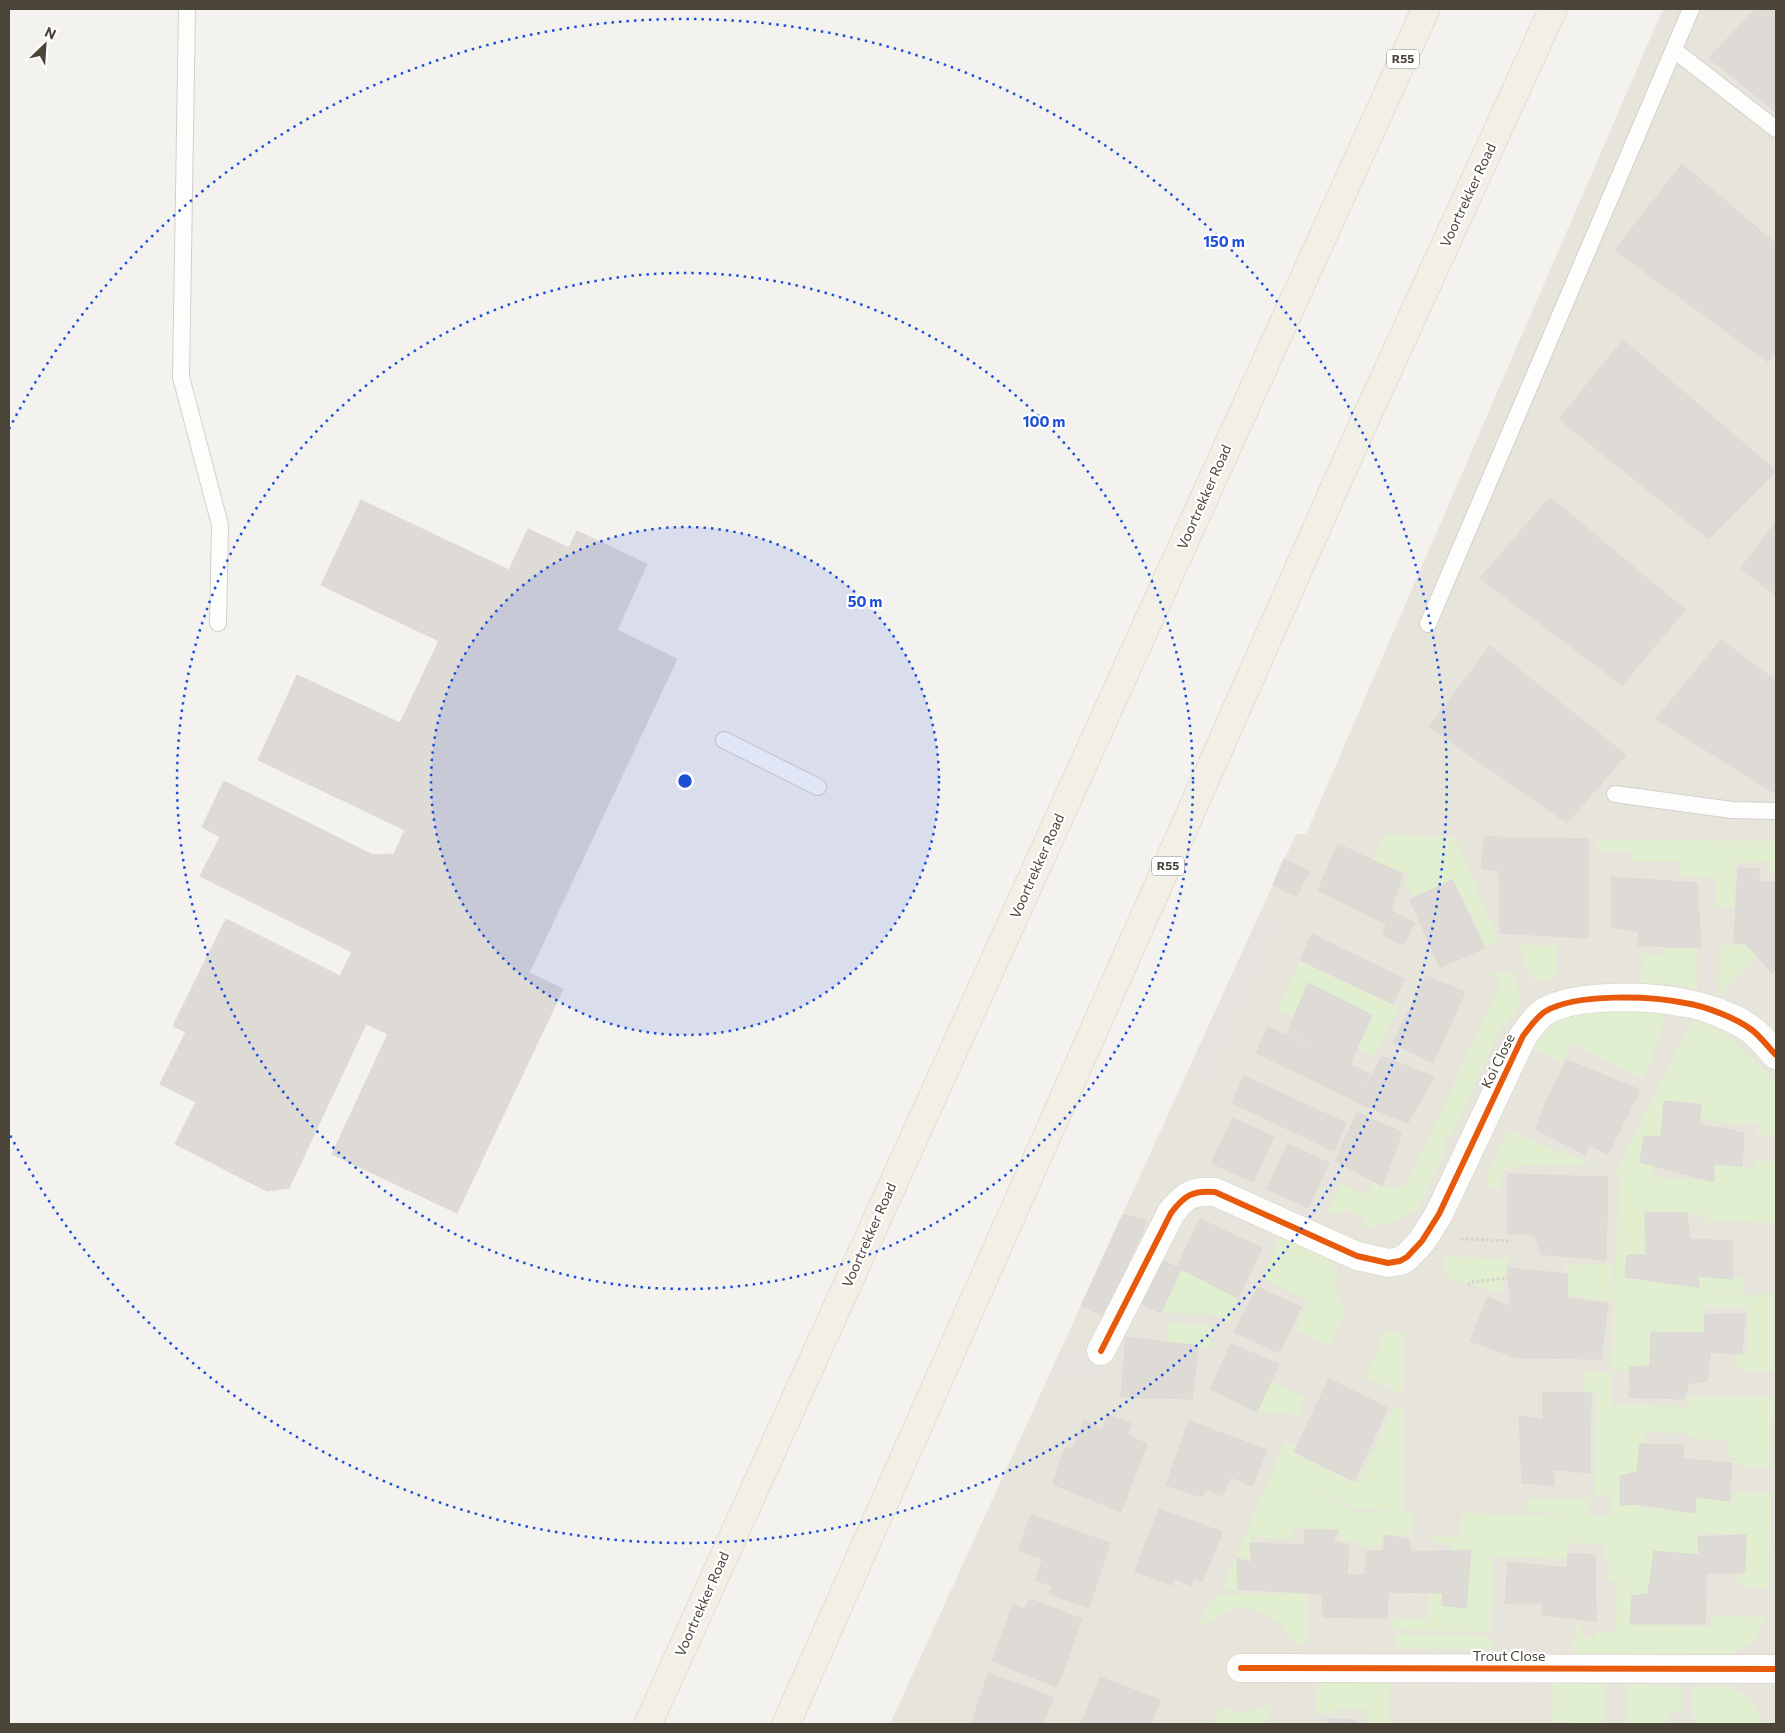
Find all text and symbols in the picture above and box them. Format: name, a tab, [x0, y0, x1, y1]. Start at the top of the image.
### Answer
north arrow	[20, 20, 70, 70]
text: N	[42, 23, 59, 43]
road number: R55	[1387, 50, 1419, 68]
street label: Voortrekker Road	[1436, 140, 1499, 249]
text: 150 m	[1203, 232, 1245, 250]
text: 100 m	[1023, 412, 1065, 430]
street label: Voortrekker Road	[1173, 442, 1234, 552]
text: 50 m	[848, 592, 882, 610]
centre of rings	[676, 772, 694, 790]
street label: Voortrekker Road	[1006, 811, 1067, 921]
road number: R55	[1152, 856, 1184, 876]
street label: Koi Close	[1477, 1031, 1518, 1091]
street label: Voortrekker Road	[838, 1180, 899, 1290]
street label: Voortrekker Road	[671, 1549, 732, 1659]
street label: Trout Close	[1473, 1647, 1545, 1664]

